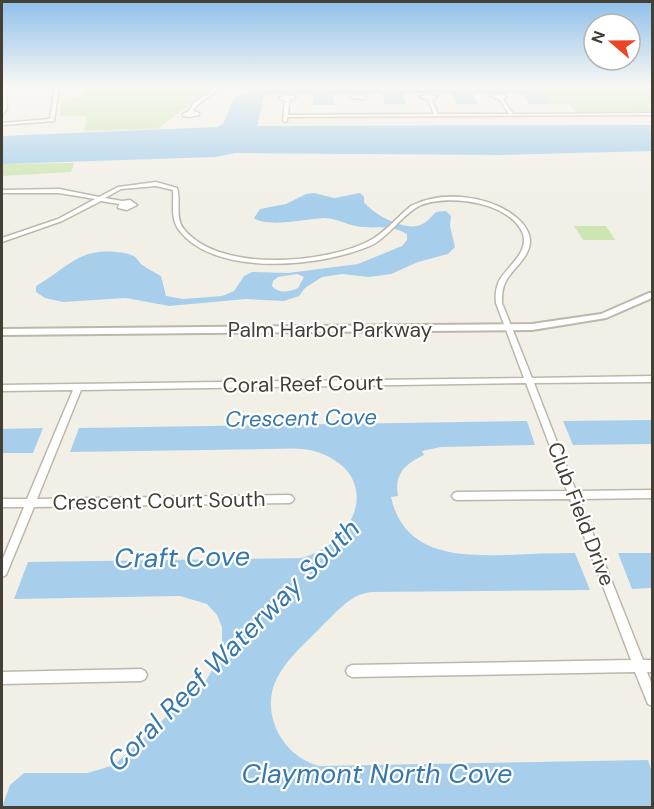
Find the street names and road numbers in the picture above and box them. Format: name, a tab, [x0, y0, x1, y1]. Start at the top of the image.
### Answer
street label: Palm Harbor Parkway	[228, 316, 433, 344]
street label: Coral Reef Court	[222, 369, 384, 399]
street label: Club Field Drive	[541, 438, 621, 590]
street label: Crescent Court South	[52, 485, 266, 517]

